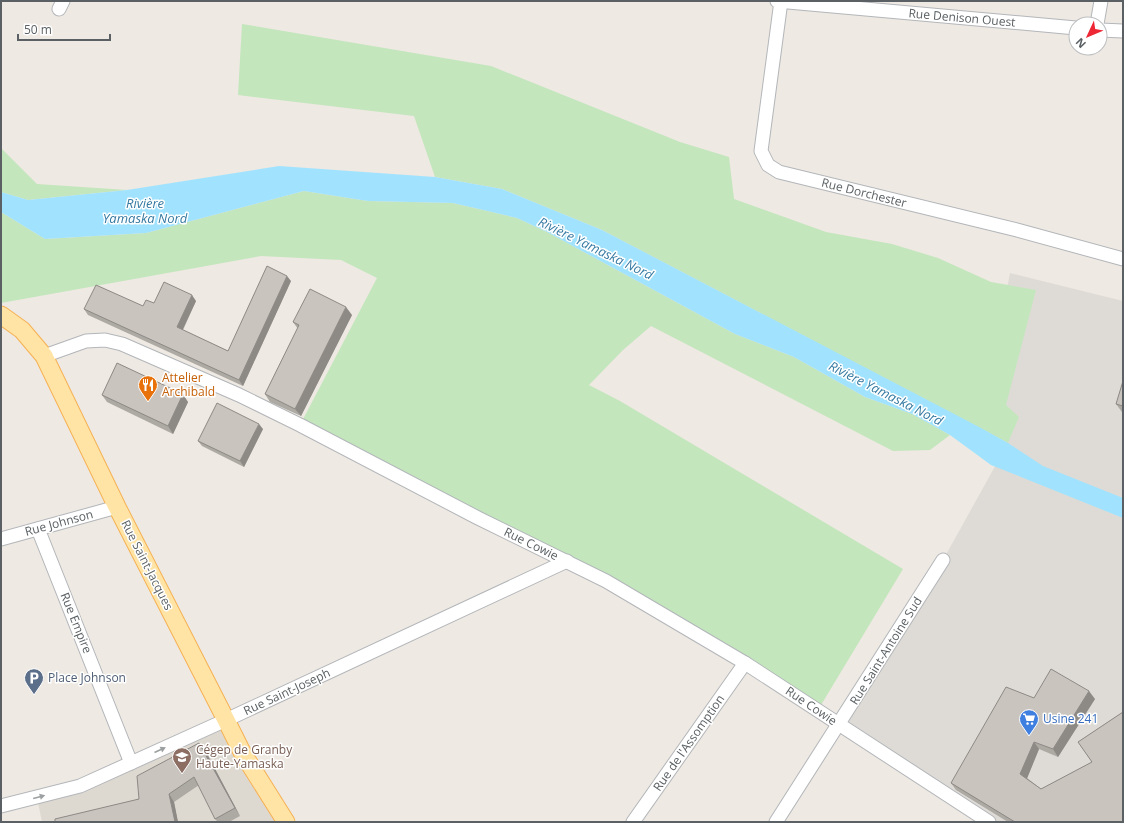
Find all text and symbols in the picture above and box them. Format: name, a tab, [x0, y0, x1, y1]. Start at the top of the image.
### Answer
street label: Rue Denison Ouest	[908, 4, 1016, 31]
scale bar	[18, 16, 110, 42]
north arrow	[1068, 16, 1108, 56]
text: 50 m	[24, 21, 52, 38]
text: N	[1072, 35, 1089, 52]
street label: Rue Dorchester	[820, 174, 908, 211]
water label: Rivière Yamaska Nord	[103, 194, 188, 227]
water label: Rivière Yamaska Nord	[535, 212, 657, 284]
water label: Rivière Yamaska Nord	[826, 356, 947, 430]
place label: Attelier Archibald	[162, 369, 215, 400]
restaurant icon: Attelier Archibald	[137, 374, 159, 402]
street label: Rue Johnson	[23, 505, 95, 540]
street label: Rue Saint-Jacques	[117, 517, 178, 613]
street label: Rue Cowie	[501, 523, 561, 564]
street label: Rue Empire	[57, 590, 97, 656]
street label: Rue Saint-Antoine Sud	[845, 593, 926, 708]
street label: Rue Saint-Joseph	[241, 664, 333, 719]
parking icon: Place Johnson	[23, 667, 45, 695]
place label: Place Johnson	[48, 669, 126, 686]
street label: Rue Cowie	[782, 682, 840, 729]
street label: Rue de l'Assomption	[649, 691, 728, 794]
supermarket icon: Usine 241	[1018, 708, 1040, 736]
place label: Usine 241	[1043, 710, 1098, 727]
place label: Cégep de Granby Haute-Yamaska	[196, 741, 293, 772]
school or university icon: Cégep de Granby Haute-Yamaska	[171, 746, 193, 774]
one-way arrow	[154, 747, 165, 753]
one-way arrow	[33, 794, 45, 800]

